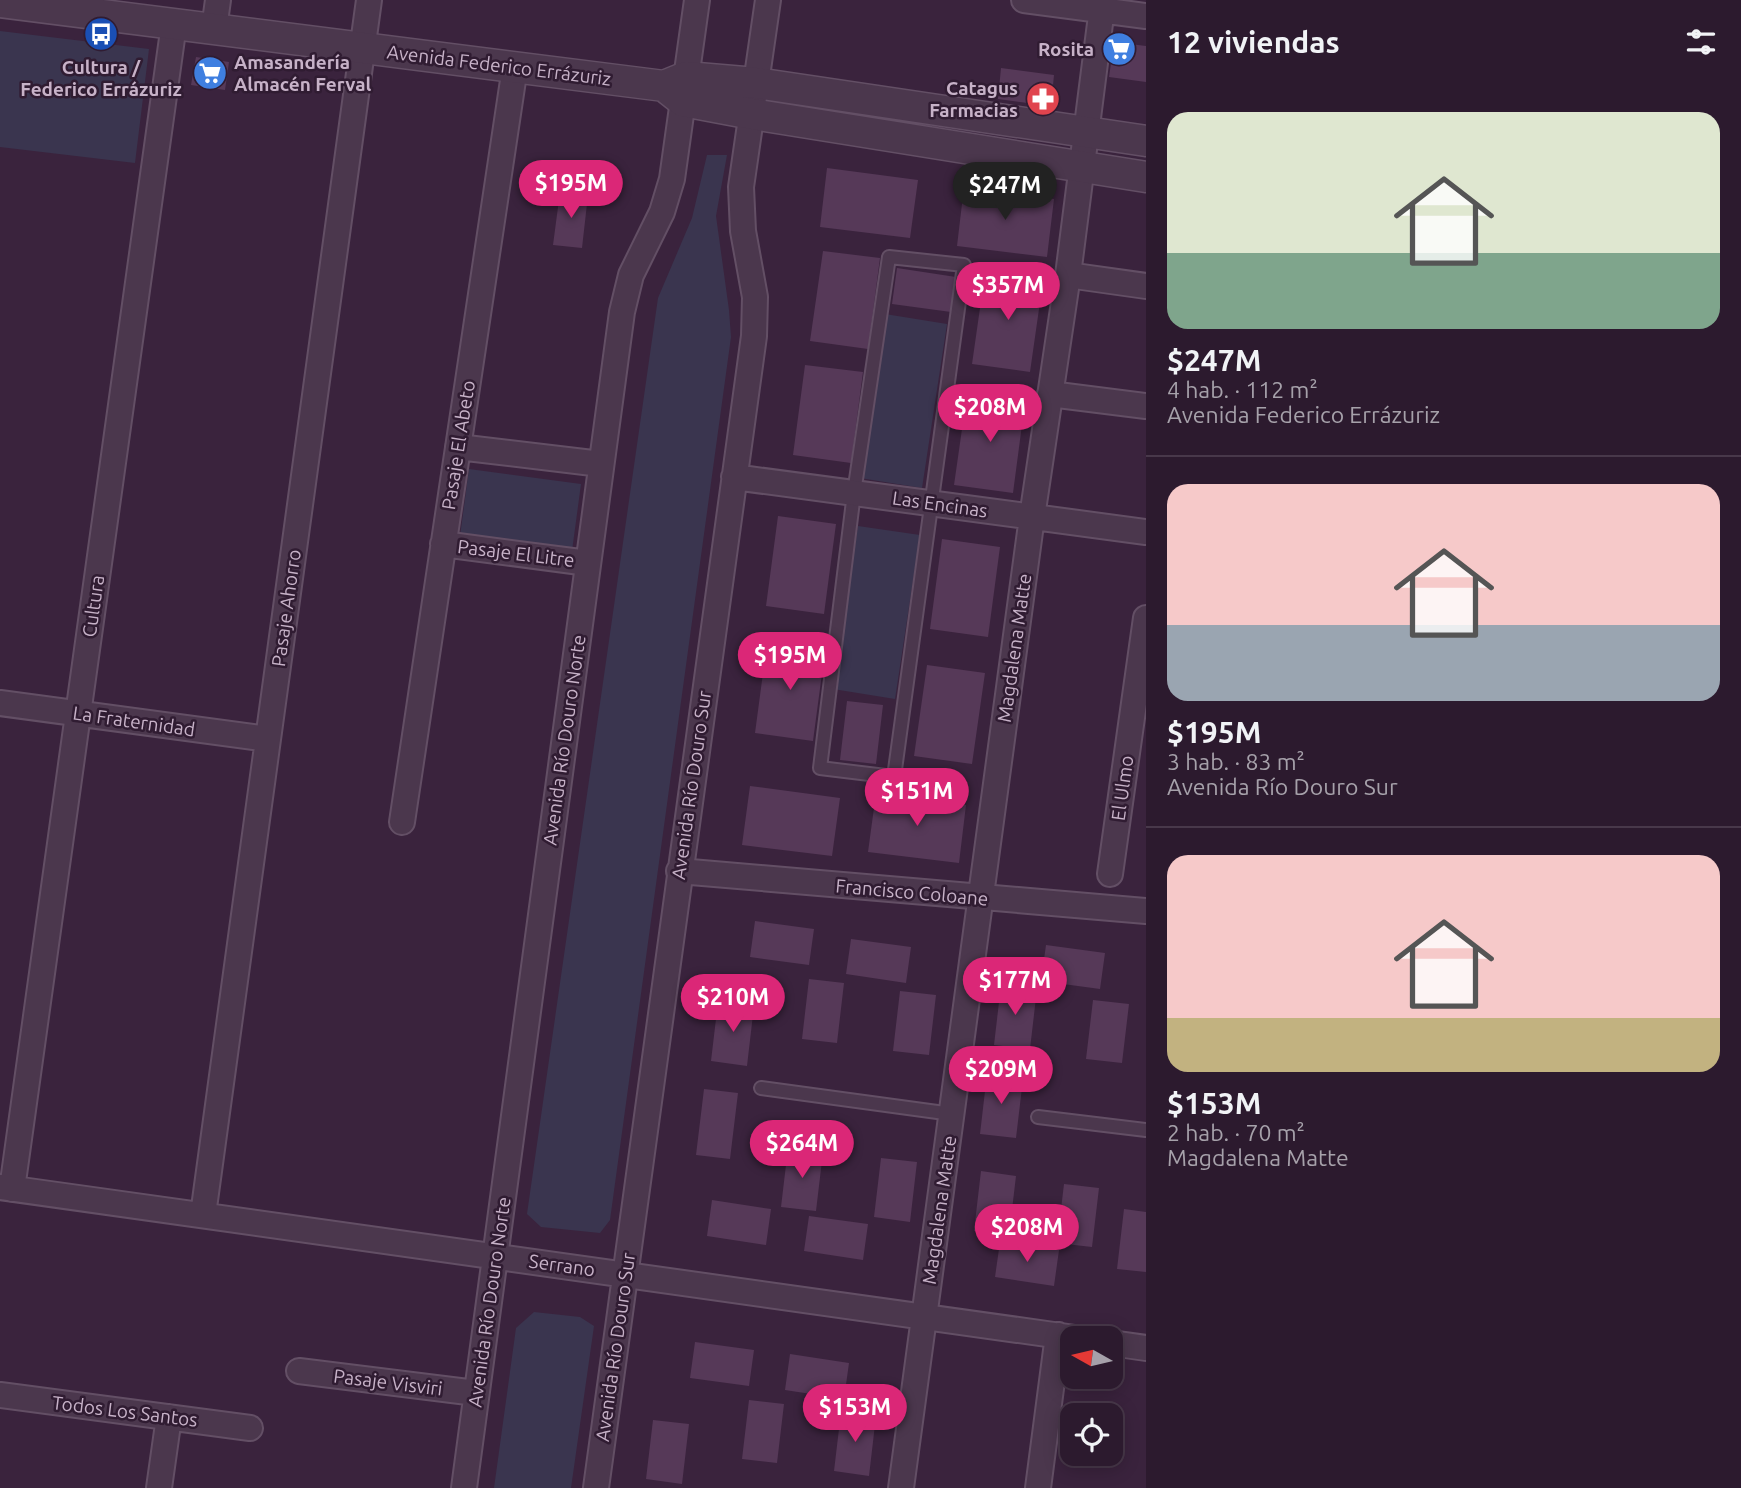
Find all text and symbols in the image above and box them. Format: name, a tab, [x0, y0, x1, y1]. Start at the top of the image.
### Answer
bus stop icon: Cultura / Federico Errázuriz	[82, 15, 120, 53]
icon: filters	[1682, 23, 1720, 61]
text: 12 viviendas	[1167, 25, 1340, 59]
supermarket icon: Rosita	[1100, 30, 1138, 68]
place label: Rosita	[1038, 38, 1094, 60]
street label: Avenida Federico Errázuriz	[386, 40, 613, 90]
place label: Amasandería Almacén Ferval	[234, 51, 371, 95]
supermarket icon: Amasandería Almacén Ferval	[191, 54, 229, 92]
place label: Cultura / Federico Errázuriz	[20, 56, 182, 100]
place label: Catagus Farmacias	[929, 77, 1018, 121]
pharmacy icon: Catagus Farmacias	[1024, 80, 1062, 118]
icon: home	[1381, 158, 1507, 284]
pin: $195M	[522, 160, 620, 220]
pin: $247M	[956, 162, 1054, 222]
text: $195M	[535, 170, 607, 195]
text: $247M	[969, 172, 1041, 197]
pin: $357M	[959, 262, 1057, 322]
text: $357M	[972, 272, 1044, 297]
text: $247M	[1167, 343, 1261, 377]
text: 4 hab. · 112 m²	[1167, 377, 1318, 402]
street label: Pasaje El Abeto	[437, 379, 479, 511]
pin: $208M	[941, 384, 1039, 444]
text: $208M	[954, 394, 1026, 419]
text: Avenida Federico Errázuriz	[1167, 402, 1440, 427]
street label: Las Encinas	[891, 486, 989, 522]
icon: home	[1381, 530, 1507, 656]
street label: Pasaje El Litre	[456, 535, 576, 571]
street label: Pasaje Ahorro	[267, 548, 305, 668]
street label: Magdalena Matte	[993, 572, 1035, 724]
street label: Cultura	[78, 573, 108, 639]
pin: $195M	[741, 632, 839, 692]
street label: Avenida Río Douro Norte	[538, 633, 590, 847]
text: $195M	[754, 642, 826, 667]
street label: Avenida Río Douro Sur	[667, 689, 715, 881]
street label: La Fraternidad	[72, 702, 196, 740]
text: $195M	[1167, 715, 1261, 749]
text: 3 hab. · 83 m²	[1167, 749, 1305, 774]
street label: El Ulmo	[1107, 754, 1137, 822]
pin: $151M	[868, 768, 966, 828]
text: Avenida Río Douro Sur	[1167, 774, 1398, 799]
text: $151M	[881, 778, 953, 803]
street label: Francisco Coloane	[835, 874, 989, 910]
icon: home	[1381, 901, 1507, 1027]
pin: $177M	[966, 958, 1064, 1017]
text: $177M	[979, 967, 1051, 992]
pin: $210M	[684, 974, 782, 1034]
text: $210M	[697, 984, 769, 1009]
pin: $209M	[952, 1046, 1050, 1106]
text: $209M	[965, 1056, 1037, 1081]
text: $153M	[1167, 1086, 1261, 1120]
pin: $264M	[753, 1120, 851, 1180]
text: 2 hab. · 70 m²	[1167, 1120, 1305, 1145]
text: $264M	[766, 1130, 838, 1155]
street label: Magdalena Matte	[918, 1134, 960, 1286]
text: Magdalena Matte	[1167, 1145, 1349, 1170]
street label: Avenida Río Douro Norte	[463, 1195, 515, 1409]
pin: $208M	[978, 1204, 1076, 1264]
text: $208M	[991, 1214, 1063, 1239]
street label: Serrano	[528, 1249, 596, 1281]
street label: Avenida Río Douro Sur	[591, 1251, 639, 1443]
north arrow	[1060, 1326, 1124, 1390]
map controls	[1060, 1326, 1123, 1466]
street label: Pasaje Visviri	[332, 1364, 444, 1400]
pin: $153M	[806, 1384, 904, 1444]
street label: Todos Los Santos	[51, 1391, 199, 1431]
text: $153M	[819, 1394, 891, 1419]
button: locate	[1060, 1403, 1123, 1466]

